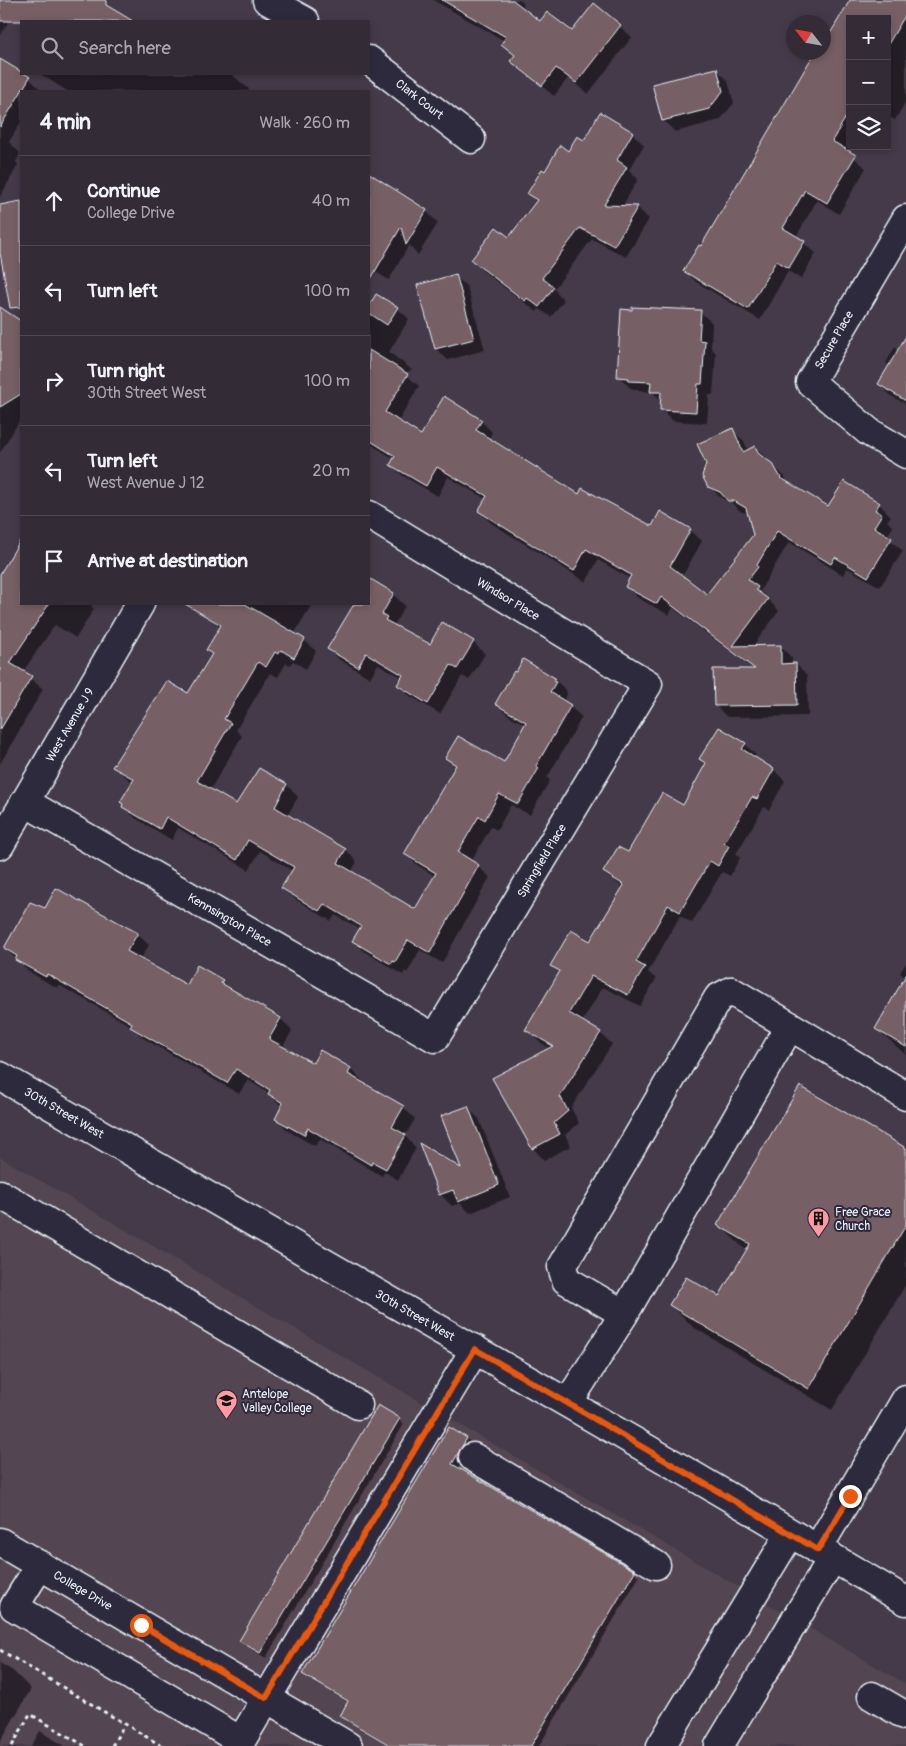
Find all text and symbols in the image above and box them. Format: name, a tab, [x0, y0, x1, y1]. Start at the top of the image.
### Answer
north arrow	[786, 15, 831, 60]
map controls	[846, 15, 891, 150]
button: +	[846, 15, 891, 60]
search box	[20, 20, 370, 75]
icon: search	[38, 34, 66, 62]
text: Search here	[78, 36, 171, 60]
button: −	[846, 60, 891, 105]
street label: Clark Court	[392, 76, 446, 123]
button: layers	[846, 105, 891, 150]
text: 4 min	[40, 109, 91, 136]
text: Walk · 260 m	[259, 113, 350, 133]
text: Continue	[87, 179, 160, 203]
icon: ahead	[40, 187, 68, 215]
text: 40 m	[312, 191, 350, 211]
text: College Drive	[87, 203, 175, 223]
icon: left	[40, 277, 68, 305]
text: Turn left	[87, 279, 157, 303]
text: 100 m	[304, 281, 350, 301]
street label: Secure Place	[812, 308, 857, 372]
text: Turn right	[87, 359, 165, 383]
icon: right	[40, 367, 68, 395]
text: 100 m	[304, 371, 350, 391]
text: 30th Street West	[87, 383, 206, 403]
text: Turn left	[87, 449, 157, 473]
icon: left	[40, 457, 68, 485]
text: 20 m	[312, 461, 350, 481]
text: West Avenue J 12	[87, 473, 205, 493]
icon: arrive	[40, 547, 68, 575]
text: Arrive at destination	[87, 549, 248, 573]
street label: Windsor Place	[474, 575, 542, 624]
street label: West Avenue J 9	[43, 685, 98, 765]
street label: Springfield Place	[514, 821, 570, 900]
street label: Kennsington Place	[185, 890, 274, 950]
street label: 30th Street West	[21, 1085, 107, 1142]
place label: Free Grace Church	[835, 1205, 891, 1234]
building icon: Free Grace Church	[807, 1207, 831, 1238]
street label: 30th Street West	[372, 1287, 457, 1345]
place label: Antelope Valley College	[242, 1387, 312, 1416]
school or university icon: Antelope Valley College	[214, 1389, 238, 1420]
route end	[839, 1485, 862, 1508]
street label: College Drive	[50, 1568, 115, 1614]
route start	[130, 1614, 153, 1637]

